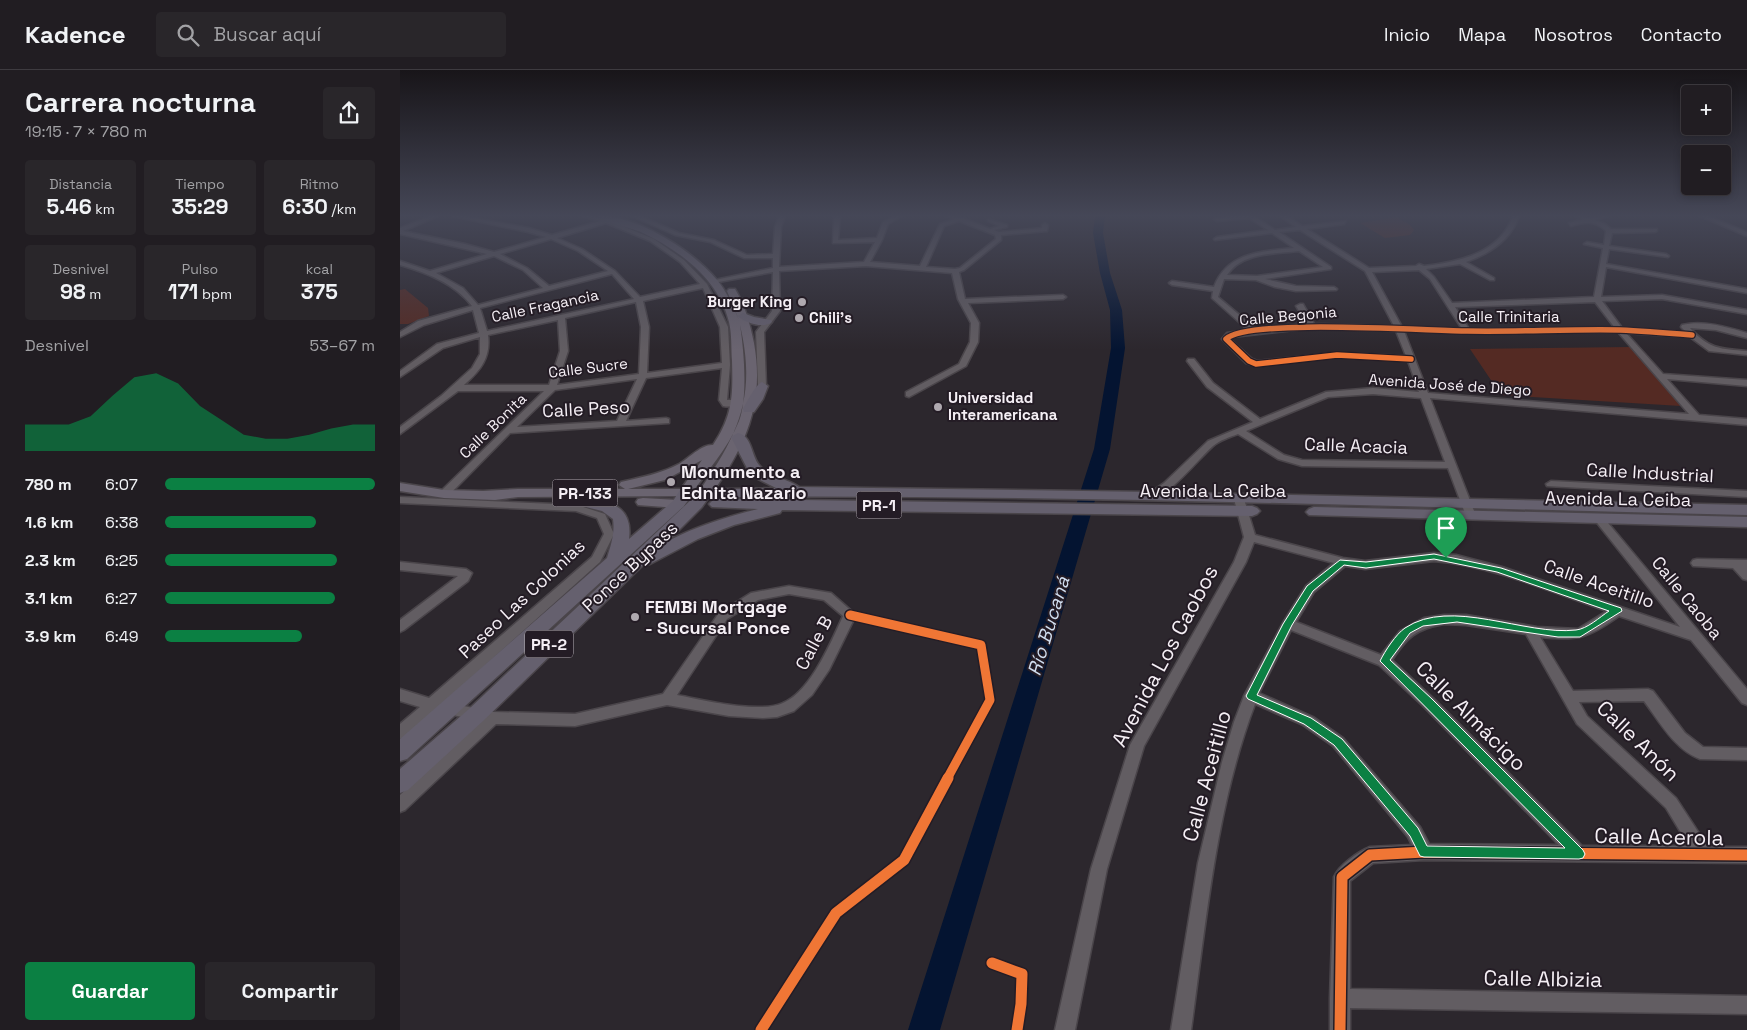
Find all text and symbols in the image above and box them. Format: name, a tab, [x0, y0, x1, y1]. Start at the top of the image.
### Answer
search box	[156, 12, 506, 57]
text: Kadence	[25, 19, 126, 50]
icon: search	[174, 21, 202, 49]
text: Buscar aquí	[214, 22, 321, 47]
text: Inicio	[1384, 23, 1430, 46]
text: Mapa	[1458, 23, 1506, 46]
text: Nosotros	[1534, 23, 1613, 46]
text: Contacto	[1641, 23, 1722, 46]
text: Carrera nocturna	[25, 84, 256, 120]
map controls	[1681, 85, 1731, 195]
button: +	[1681, 85, 1731, 135]
button: share	[323, 87, 375, 139]
text: 19:15 · 7 × 780 m	[25, 121, 147, 142]
button: −	[1681, 145, 1731, 195]
text: Distancia	[49, 175, 112, 193]
text: Tiempo	[175, 175, 225, 193]
text: Ritmo	[300, 175, 339, 193]
text: 5.46	[46, 193, 92, 220]
text: 35:29	[171, 193, 228, 220]
text: 6:30	[282, 193, 328, 220]
text: km	[92, 200, 115, 218]
text: /km	[328, 200, 356, 218]
text: Desnivel	[53, 260, 109, 278]
text: Pulso	[182, 260, 218, 278]
text: kcal	[306, 260, 333, 278]
text: 98	[60, 278, 86, 305]
text: 171	[168, 278, 198, 305]
text: 375	[301, 278, 338, 305]
text: m	[86, 285, 101, 303]
text: bpm	[198, 285, 232, 303]
street label: Calle Fragancia	[490, 285, 601, 326]
place label: Burger King	[707, 292, 792, 311]
marker: Burger King	[796, 296, 808, 308]
street label: Calle Begonia	[1239, 302, 1338, 329]
street label: Calle Trinitaria	[1458, 307, 1560, 326]
place label: Chili's	[809, 308, 852, 327]
marker: Chili's	[793, 312, 805, 324]
text: Desnivel	[25, 335, 89, 356]
text: 53–67 m	[310, 335, 375, 356]
street label: Calle Sucre	[547, 353, 629, 382]
street label: Avenida José de Diego	[1368, 369, 1532, 400]
place label: Universidad Interamericana	[948, 388, 1058, 424]
street label: Calle Bonita	[455, 389, 530, 462]
street label: Calle Peso	[542, 395, 630, 422]
marker: Universidad Interamericana	[932, 401, 944, 413]
street label: Calle Acacia	[1304, 432, 1408, 459]
street label: Calle Industrial	[1586, 458, 1714, 487]
place label: Monumento a Ednita Nazario	[681, 460, 807, 504]
text: 780 m	[25, 474, 72, 495]
text: 6:07	[105, 474, 138, 495]
marker: Monumento a Ednita Nazario	[665, 476, 677, 488]
road number: PR-133	[552, 479, 618, 506]
street label: Avenida La Ceiba	[1140, 479, 1286, 502]
street label: Avenida La Ceiba	[1545, 486, 1691, 511]
road number: PR-1	[856, 492, 902, 518]
pin	[1425, 507, 1467, 558]
text: 1.6 km	[25, 512, 73, 533]
text: 6:38	[105, 512, 138, 533]
icon: arrive	[1432, 514, 1460, 542]
street label: Ponce Bypass	[577, 516, 682, 617]
street label: Paseo Las Colonias	[454, 534, 590, 663]
text: 2.3 km	[25, 550, 76, 571]
text: 6:25	[105, 550, 138, 571]
street label: Calle Caoba	[1647, 551, 1728, 644]
street label: Calle Aceitillo	[1541, 554, 1658, 613]
street label: Avenida Los Caobos	[1105, 560, 1224, 751]
water label: Río Bucaná	[1022, 574, 1075, 679]
text: 3.1 km	[25, 588, 73, 609]
text: 6:27	[105, 588, 137, 609]
place label: FEMBi Mortgage - Sucursal Ponce	[645, 595, 790, 639]
marker: FEMBi Mortgage - Sucursal Ponce	[629, 611, 641, 623]
street label: Calle B	[790, 612, 837, 674]
text: 3.9 km	[25, 626, 76, 647]
text: 6:49	[105, 626, 139, 647]
road number: PR-2	[525, 630, 573, 658]
street label: Calle Almácigo	[1410, 655, 1532, 777]
street label: Calle Anón	[1591, 694, 1686, 787]
street label: Calle Aceitillo	[1176, 707, 1237, 844]
street label: Calle Acerola	[1594, 822, 1724, 851]
button: Guardar	[25, 962, 195, 1020]
button: Compartir	[205, 962, 375, 1020]
street label: Calle Albizia	[1483, 964, 1603, 993]

